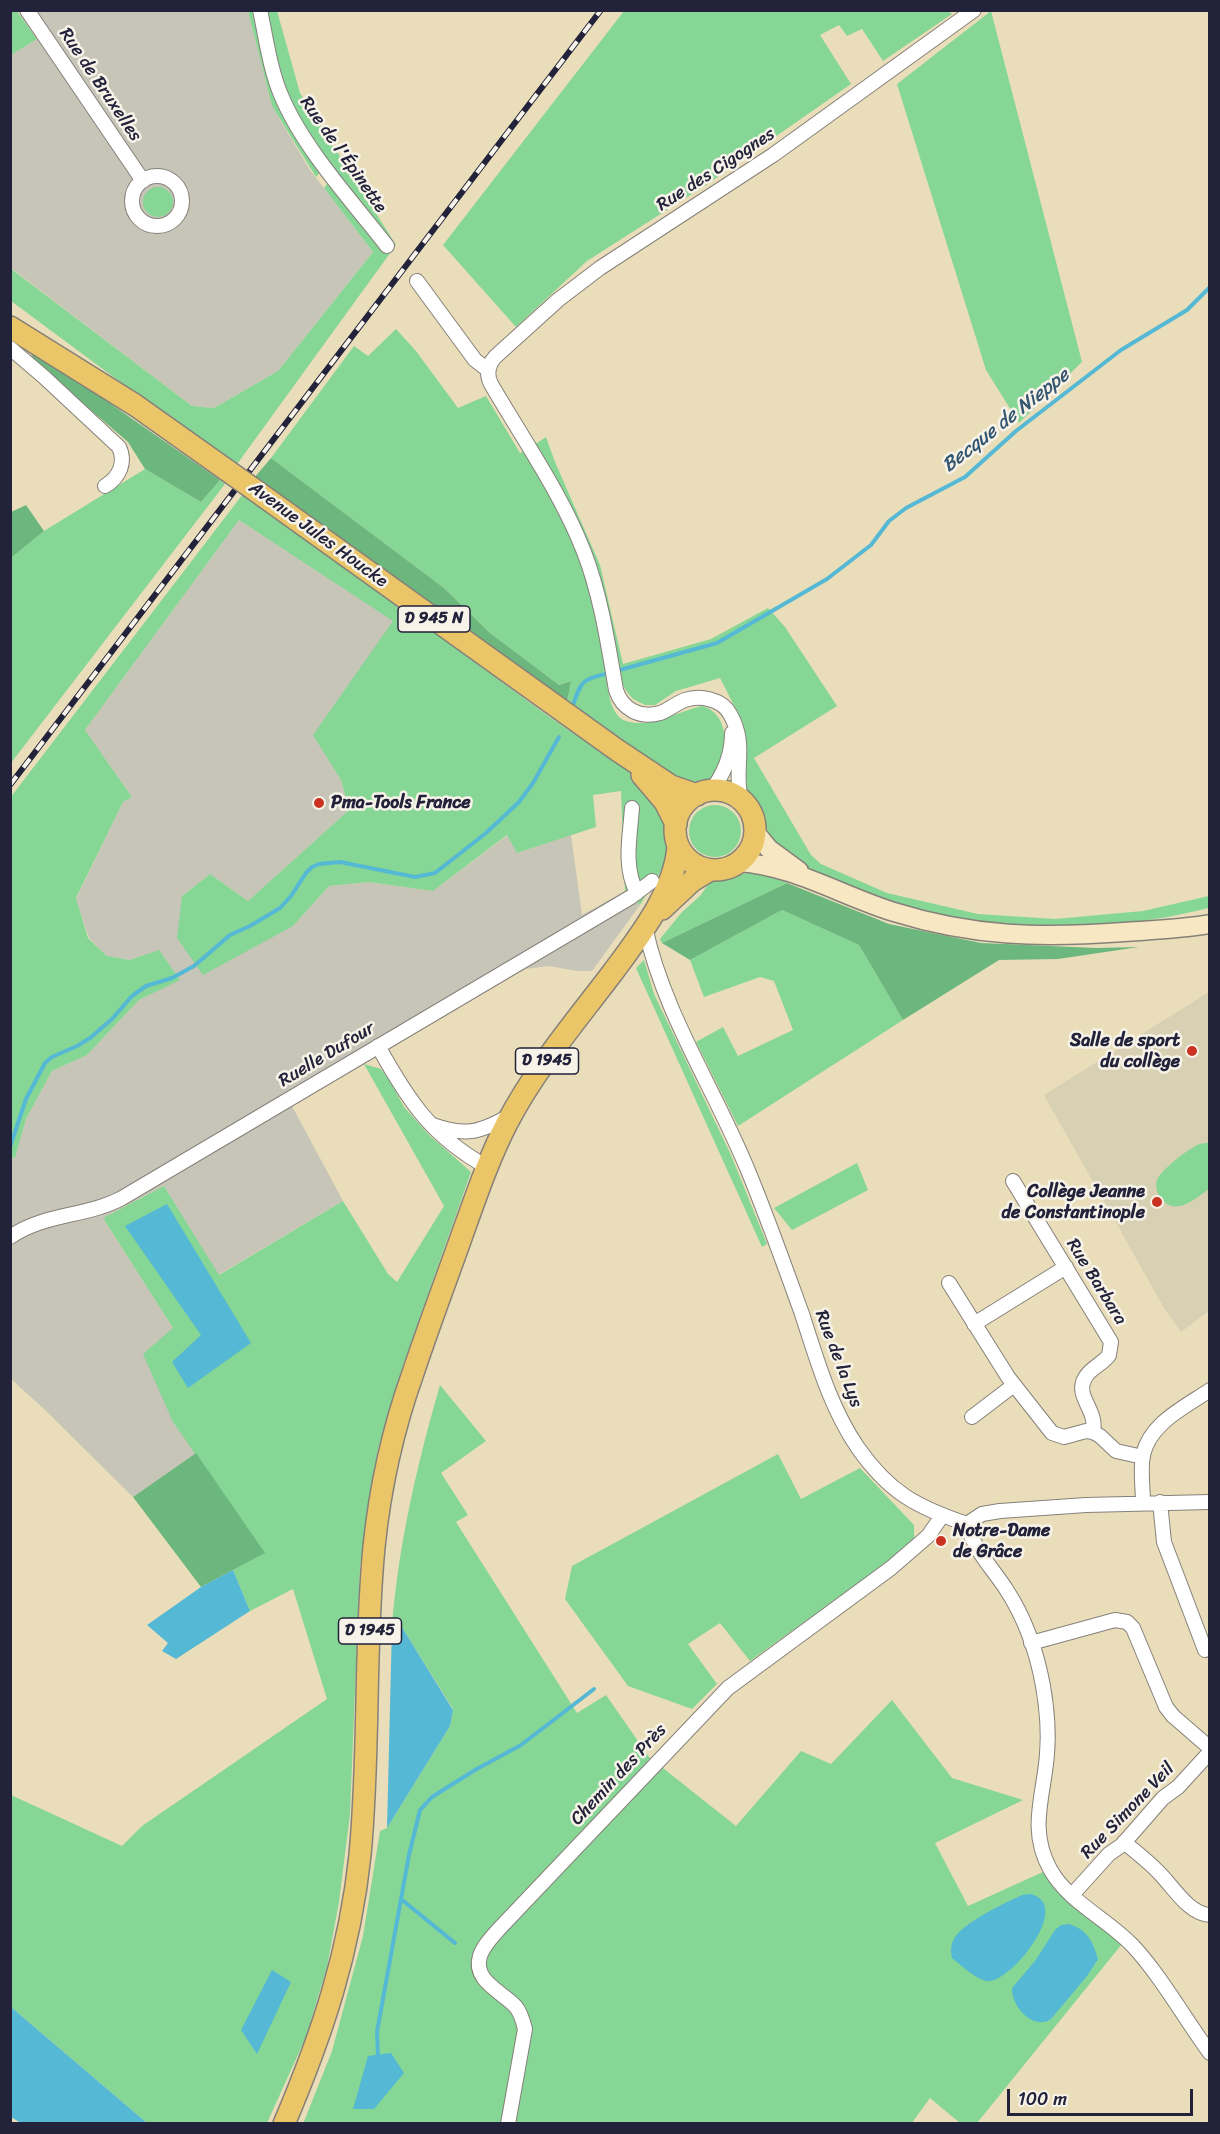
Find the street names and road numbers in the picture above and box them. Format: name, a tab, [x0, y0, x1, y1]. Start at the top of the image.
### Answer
street label: Rue de Bruxelles	[54, 24, 146, 146]
street label: Rue de l'Épinette	[295, 93, 391, 217]
street label: Rue des Cigognes	[653, 124, 779, 216]
street label: Avenue Jules Houcke	[244, 477, 392, 593]
road number: D 945 N	[398, 606, 470, 632]
street label: Ruelle Dufour	[275, 1018, 379, 1092]
road number: D 1945	[516, 1048, 578, 1074]
street label: Rue Barbara	[1061, 1235, 1131, 1329]
street label: Rue de la Lys	[810, 1307, 866, 1411]
road number: D 1945	[338, 1618, 401, 1644]
street label: Chemin des Près	[567, 1720, 671, 1830]
street label: Rue Simone Veil	[1077, 1758, 1179, 1864]

